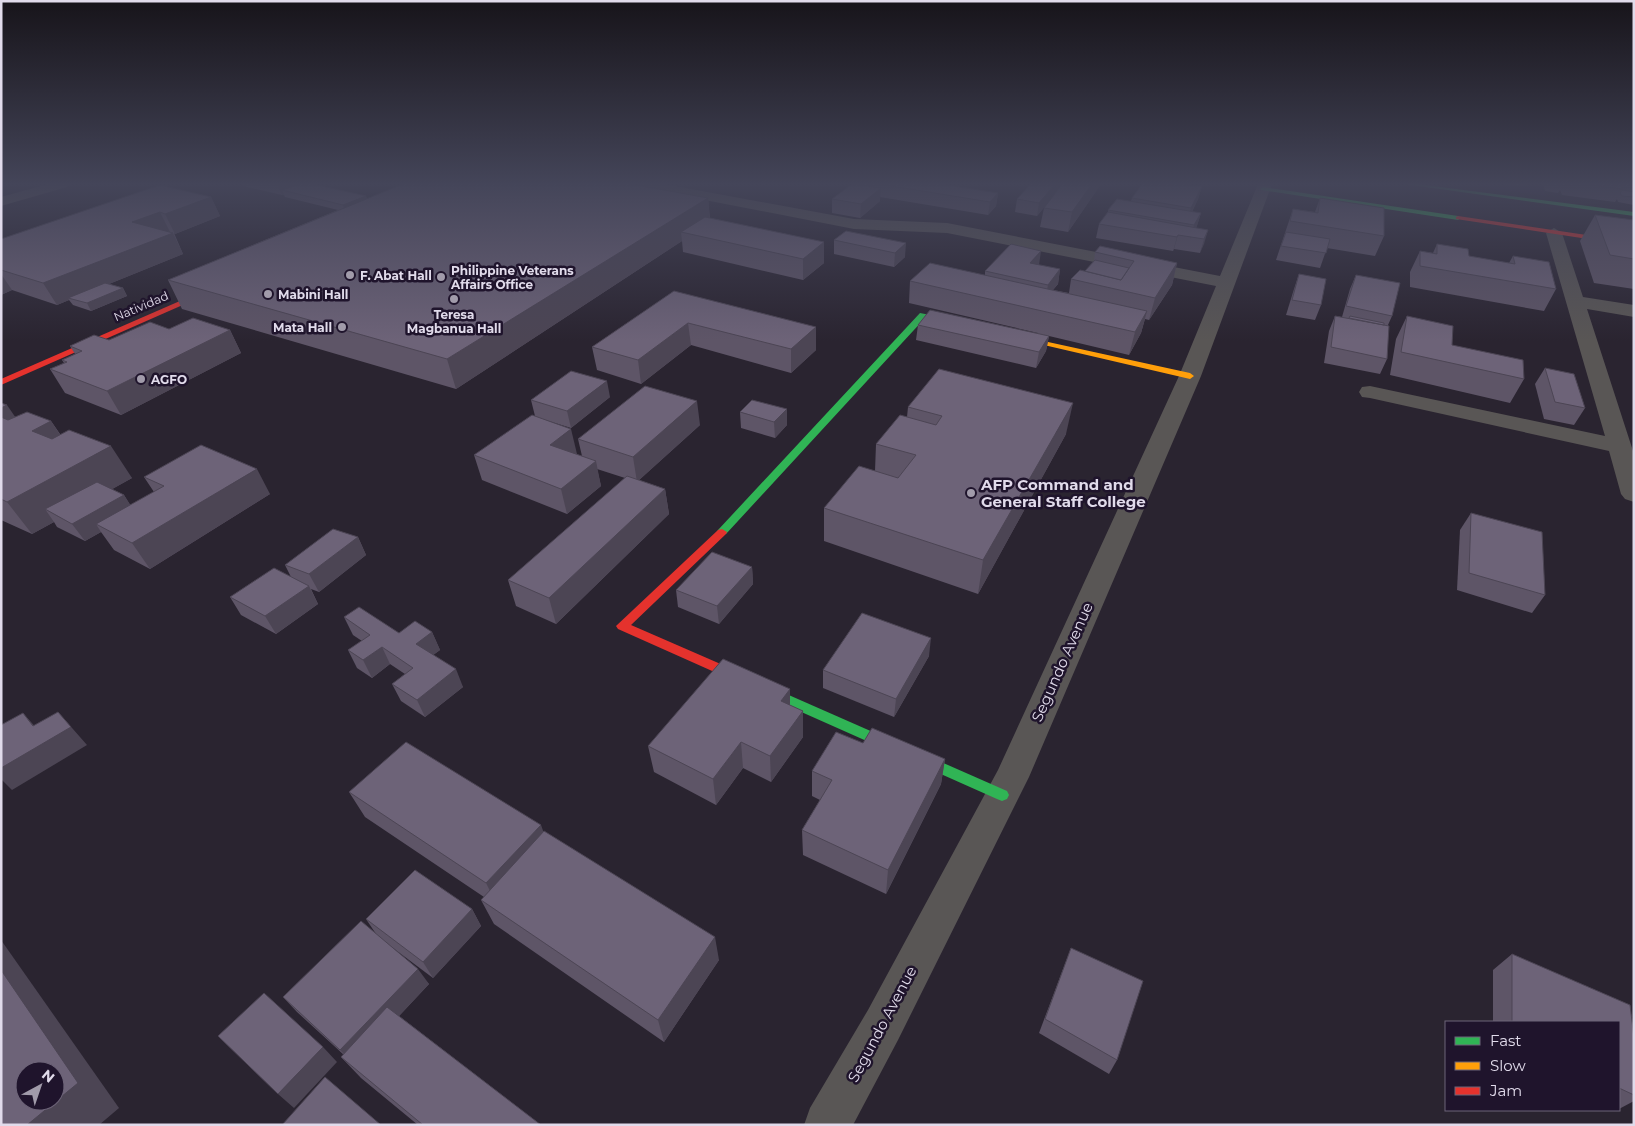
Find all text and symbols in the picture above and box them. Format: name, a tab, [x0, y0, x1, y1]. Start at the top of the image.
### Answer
place label: Philippine Veterans Affairs Office	[450, 263, 574, 292]
place label: F. Abat Hall	[360, 268, 432, 283]
marker: F. Abat Hall	[344, 269, 356, 281]
marker: Philippine Veterans Affairs Office	[435, 271, 447, 283]
place label: Mabini Hall	[278, 287, 348, 302]
street label: Natividad	[111, 288, 171, 324]
marker: Mabini Hall	[262, 288, 274, 300]
marker: Teresa Magbanua Hall	[448, 293, 460, 305]
place label: Teresa Magbanua Hall	[407, 307, 501, 336]
place label: Mata Hall	[273, 320, 332, 335]
marker: Mata Hall	[336, 321, 348, 333]
place label: AGFO	[150, 372, 187, 387]
marker: AGFO	[135, 373, 147, 385]
place label: AFP Command and General Staff College	[980, 475, 1146, 511]
marker: AFP Command and General Staff College	[965, 487, 977, 499]
street label: Segundo Avenue	[1027, 599, 1097, 725]
street label: Segundo Avenue	[843, 963, 921, 1085]
legend	[1445, 1021, 1620, 1111]
text: Fast	[1490, 1031, 1521, 1050]
text: Slow	[1490, 1056, 1526, 1075]
north arrow	[15, 1061, 65, 1111]
text: N	[38, 1066, 58, 1087]
text: Jam	[1489, 1081, 1522, 1100]

